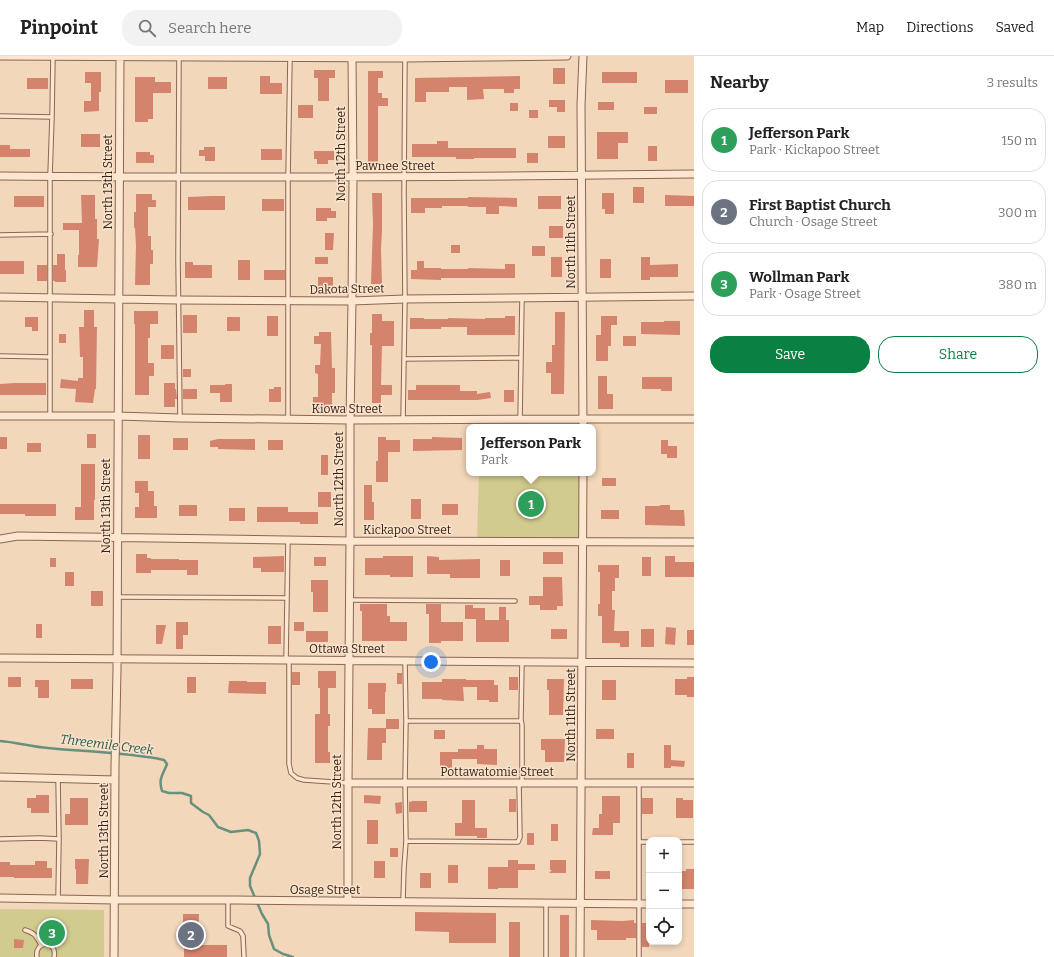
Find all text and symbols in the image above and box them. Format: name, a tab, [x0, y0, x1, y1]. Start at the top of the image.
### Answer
search box	[122, 10, 402, 46]
text: Pinpoint	[20, 16, 98, 39]
icon: search	[136, 17, 158, 39]
text: Search here	[168, 19, 251, 37]
text: Map	[856, 19, 884, 36]
text: Directions	[906, 19, 974, 36]
text: Saved	[996, 19, 1034, 36]
text: Nearby	[710, 72, 769, 93]
text: 3 results	[987, 75, 1038, 90]
street label: North 12th Street	[334, 106, 348, 201]
text: Jefferson Park	[749, 124, 849, 142]
text: 1	[721, 133, 727, 148]
text: 150 m	[1001, 133, 1037, 148]
street label: North 13th Street	[101, 134, 115, 230]
text: Park · Kickapoo Street	[749, 142, 880, 157]
street label: Pawnee Street	[355, 159, 435, 173]
street label: North 11th Street	[564, 195, 578, 289]
text: First Baptist Church	[749, 196, 891, 214]
text: 2	[720, 205, 728, 220]
text: 300 m	[998, 205, 1037, 220]
text: Church · Osage Street	[749, 214, 878, 229]
text: Wollman Park	[749, 268, 849, 286]
text: 3	[720, 277, 728, 292]
text: 380 m	[998, 277, 1037, 292]
street label: Dakota Street	[309, 281, 385, 297]
text: Park · Osage Street	[749, 286, 861, 301]
button: Save	[710, 336, 870, 373]
button: Share	[878, 336, 1038, 373]
street label: Kiowa Street	[312, 402, 383, 416]
popup	[466, 424, 596, 476]
street label: North 12th Street	[332, 431, 346, 526]
text: Jefferson Park	[481, 434, 581, 452]
text: Park	[481, 452, 508, 467]
street label: North 13th Street	[99, 458, 113, 554]
pin: 1	[518, 489, 544, 519]
street label: Kickapoo Street	[363, 523, 452, 537]
street label: Ottawa Street	[309, 642, 386, 656]
your location	[421, 652, 441, 672]
street label: North 11th Street	[564, 668, 578, 762]
water label: Threemile Creek	[59, 731, 156, 758]
street label: North 12th Street	[330, 754, 344, 849]
street label: Pottawatomie Street	[440, 765, 554, 779]
street label: North 13th Street	[97, 783, 111, 879]
map controls	[646, 837, 682, 945]
button: +	[646, 837, 682, 873]
button: −	[646, 873, 682, 909]
street label: Osage Street	[290, 883, 361, 897]
button: locate	[646, 909, 682, 945]
pin: 3	[39, 918, 65, 948]
pin: 2	[178, 920, 204, 950]

